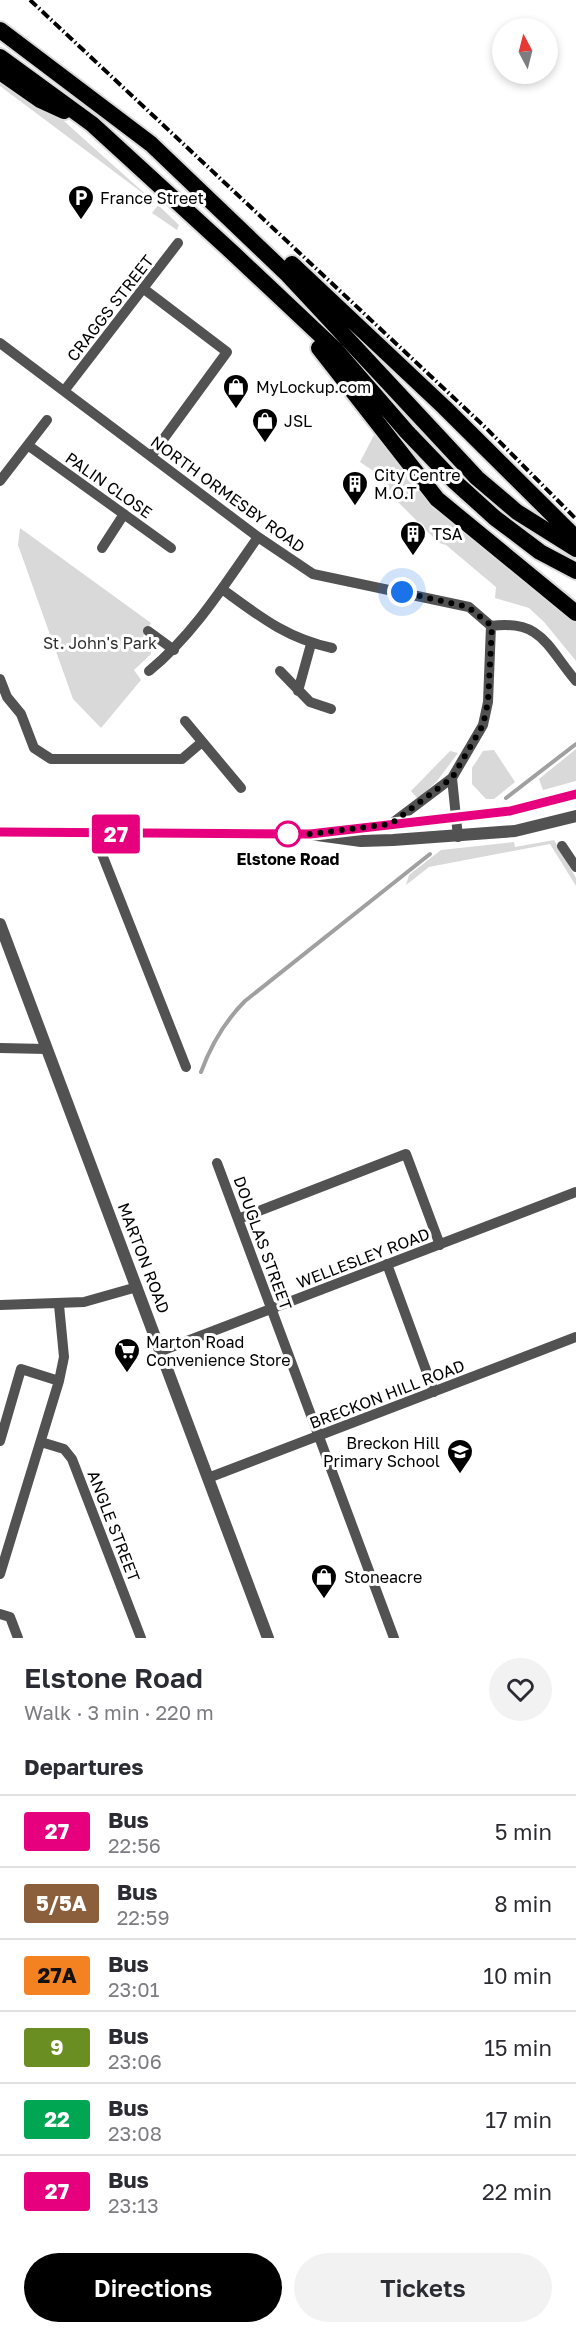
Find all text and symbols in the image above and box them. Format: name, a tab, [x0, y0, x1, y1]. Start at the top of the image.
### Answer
north arrow	[492, 18, 558, 84]
map controls	[492, 18, 558, 84]
parking icon: France Street	[66, 183, 96, 221]
place label: France Street	[100, 188, 204, 208]
street label: CRAGGS STREET	[62, 251, 158, 365]
shop icon: MyLockup.com	[221, 372, 251, 410]
place label: MyLockup.com	[256, 377, 371, 397]
shop icon: JSL	[250, 406, 280, 444]
place label: JSL	[284, 411, 312, 431]
street label: NORTH ORMESBY ROAD	[147, 431, 309, 557]
street label: PALIN CLOSE	[62, 448, 156, 522]
place label: City Centre M.O.T	[374, 465, 460, 503]
building icon: City Centre M.O.T	[340, 469, 370, 507]
building icon: TSA	[398, 519, 428, 557]
place label: TSA	[432, 524, 463, 544]
your location	[387, 577, 417, 607]
park label: St. John's Park	[43, 633, 157, 653]
line badge: 27	[89, 814, 143, 854]
text: 27	[104, 821, 128, 847]
marker: Elstone Road	[275, 821, 301, 847]
place label: Elstone Road	[237, 849, 340, 869]
street label: DOUGLAS STREET	[230, 1173, 297, 1313]
street label: MARTON ROAD	[114, 1200, 174, 1316]
street label: WELLESLEY ROAD	[294, 1223, 432, 1293]
place label: Marton Road Convenience Store	[146, 1332, 290, 1370]
supermarket icon: Marton Road Convenience Store	[112, 1336, 142, 1374]
street label: BRECKON HILL ROAD	[307, 1355, 467, 1433]
place label: Breckon Hill Primary School	[323, 1433, 440, 1471]
school or university icon: Breckon Hill Primary School	[445, 1437, 475, 1475]
street label: ANGLE STREET	[84, 1468, 144, 1585]
shop icon: Stoneacre	[309, 1562, 339, 1600]
place label: Stoneacre	[344, 1567, 422, 1587]
button: heart	[489, 1658, 552, 1721]
text: Elstone Road	[24, 1661, 203, 1694]
text: Walk · 3 min · 220 m	[24, 1700, 214, 1724]
text: Departures	[24, 1753, 143, 1780]
text: Bus	[108, 1806, 149, 1833]
text: 27	[45, 1818, 69, 1844]
text: 5 min	[495, 1818, 552, 1845]
text: 22:56	[108, 1833, 161, 1857]
text: Bus	[117, 1878, 158, 1905]
text: 5/5A	[36, 1890, 87, 1916]
text: 8 min	[494, 1890, 552, 1917]
text: 22:59	[117, 1905, 170, 1929]
text: Bus	[108, 1950, 149, 1977]
text: 27A	[37, 1962, 77, 1988]
text: 10 min	[483, 1962, 552, 1989]
text: 23:01	[108, 1977, 159, 2001]
text: Bus	[108, 2022, 149, 2049]
text: 9	[50, 2034, 64, 2060]
text: 15 min	[484, 2034, 552, 2061]
text: 23:06	[108, 2049, 162, 2073]
text: Bus	[108, 2094, 149, 2121]
text: 22	[44, 2106, 70, 2132]
text: 17 min	[485, 2106, 552, 2133]
text: 23:08	[108, 2121, 162, 2145]
text: Bus	[108, 2166, 149, 2193]
text: 27	[45, 2178, 69, 2204]
text: 22 min	[482, 2178, 552, 2205]
text: 23:13	[108, 2193, 159, 2217]
button: Directions	[24, 2253, 282, 2322]
button: Tickets	[294, 2253, 552, 2322]

